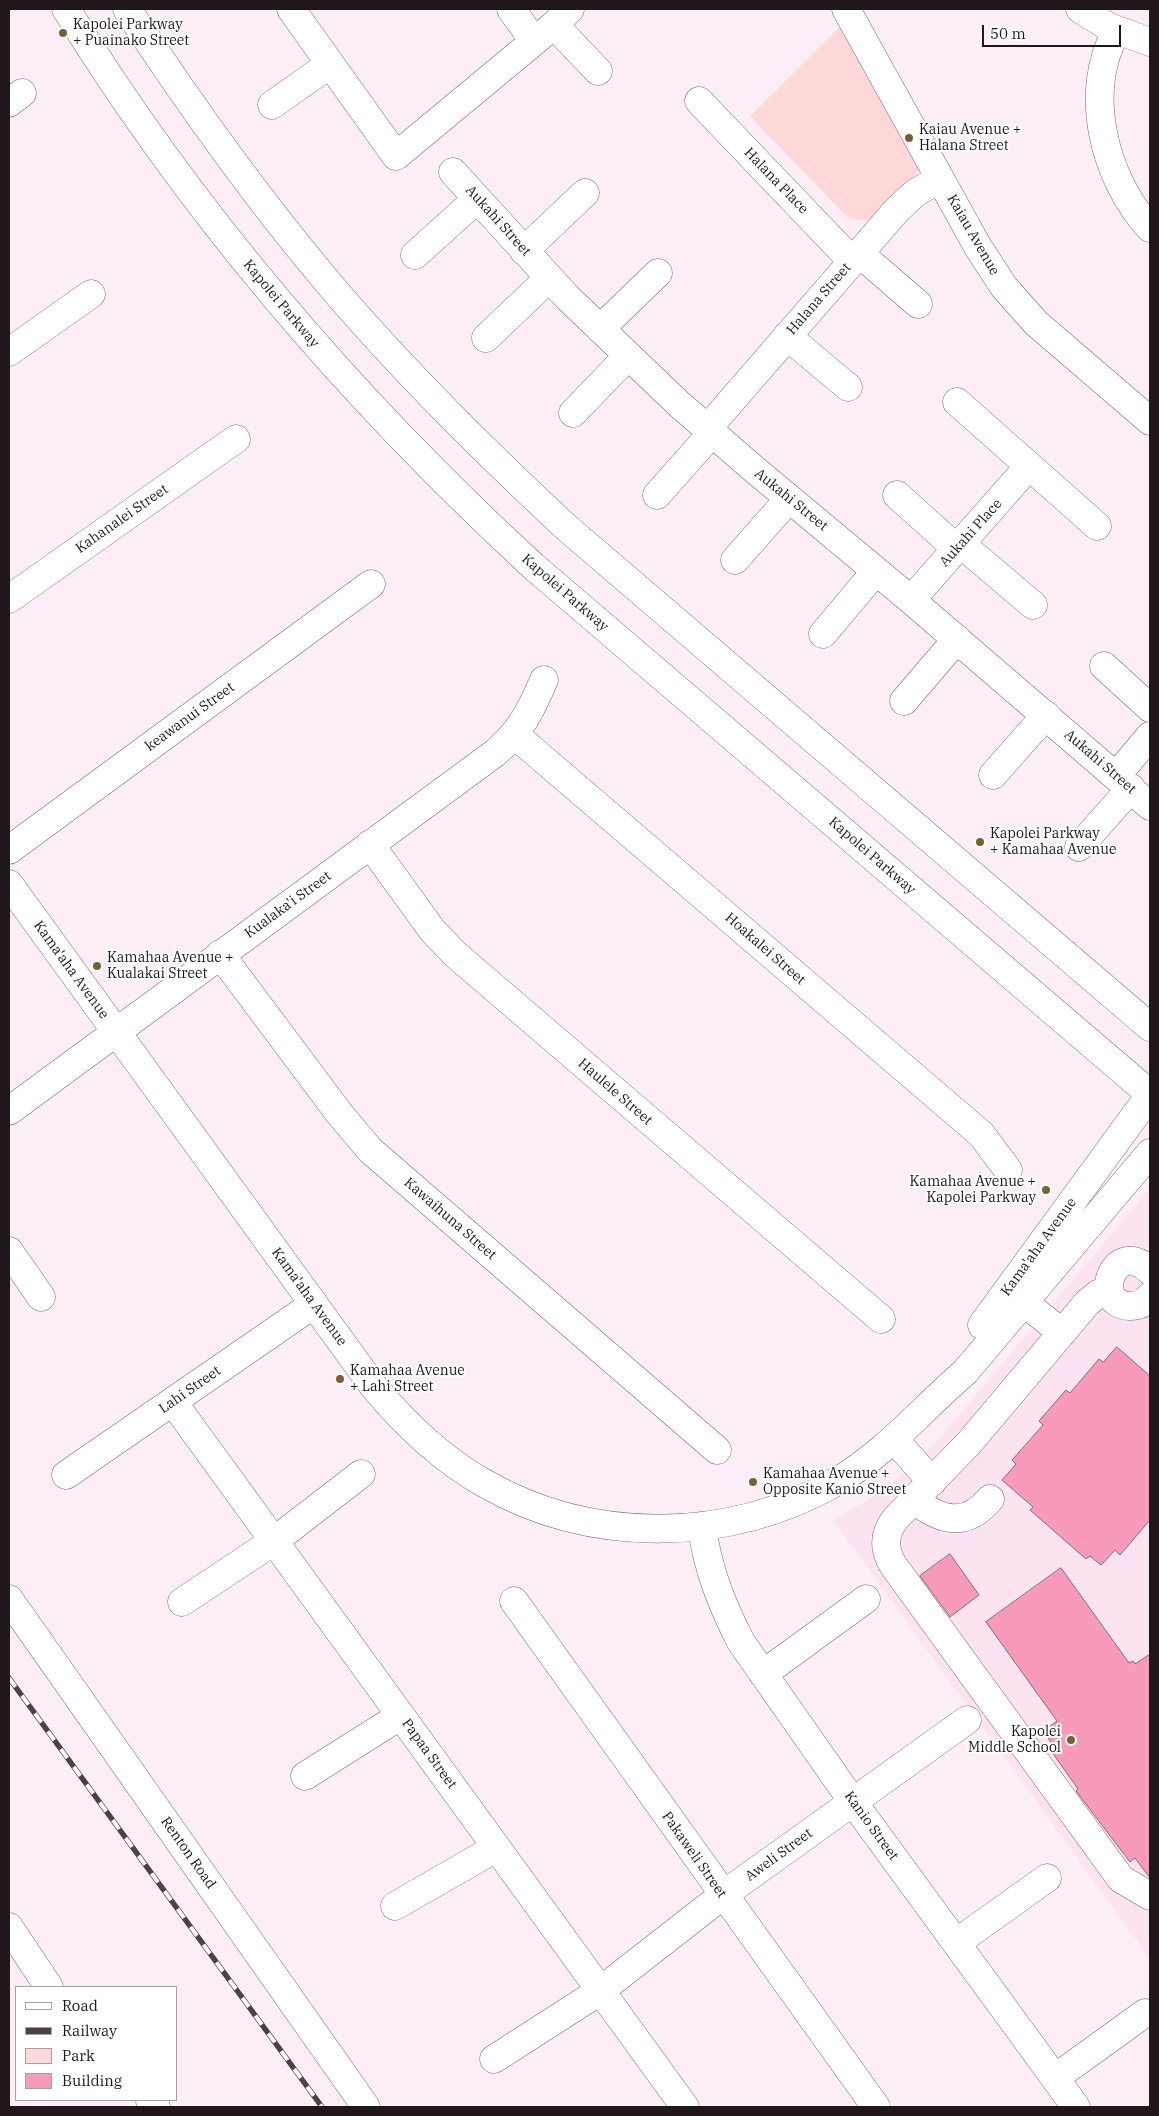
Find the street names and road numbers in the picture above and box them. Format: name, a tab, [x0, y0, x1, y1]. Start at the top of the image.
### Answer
street label: Halana Place	[740, 144, 812, 218]
street label: Aukahi Street	[462, 182, 534, 260]
street label: Kaiau Avenue	[943, 192, 1003, 278]
street label: Kapolei Parkway	[239, 257, 323, 351]
street label: Halana Street	[783, 260, 855, 338]
street label: Aukahi Street	[751, 465, 831, 535]
street label: Kahanalei Street	[73, 481, 171, 557]
street label: Aukahi Place	[936, 496, 1006, 570]
street label: Kapolei Parkway	[518, 551, 612, 635]
street label: keawanui Street	[142, 679, 238, 755]
street label: Aukahi Street	[1061, 726, 1139, 798]
street label: Kapolei Parkway	[825, 814, 919, 898]
street label: Kualaka'i Street	[241, 868, 335, 942]
street label: Hoakalei Street	[721, 909, 809, 989]
street label: Kama'aha Avenue	[30, 918, 112, 1022]
street label: Haulele Street	[574, 1055, 656, 1129]
street label: Kawaihuna Street	[400, 1174, 500, 1264]
street label: Kama'aha Avenue	[998, 1195, 1080, 1299]
street label: Kama'aha Avenue	[268, 1245, 350, 1349]
street label: Lahi Street	[156, 1363, 224, 1417]
street label: Papaa Street	[398, 1716, 460, 1792]
street label: Kanio Street	[840, 1788, 902, 1864]
street label: Pakaweli Street	[658, 1809, 730, 1901]
street label: Renton Road	[157, 1814, 219, 1892]
street label: Aweli Street	[742, 1825, 816, 1885]

